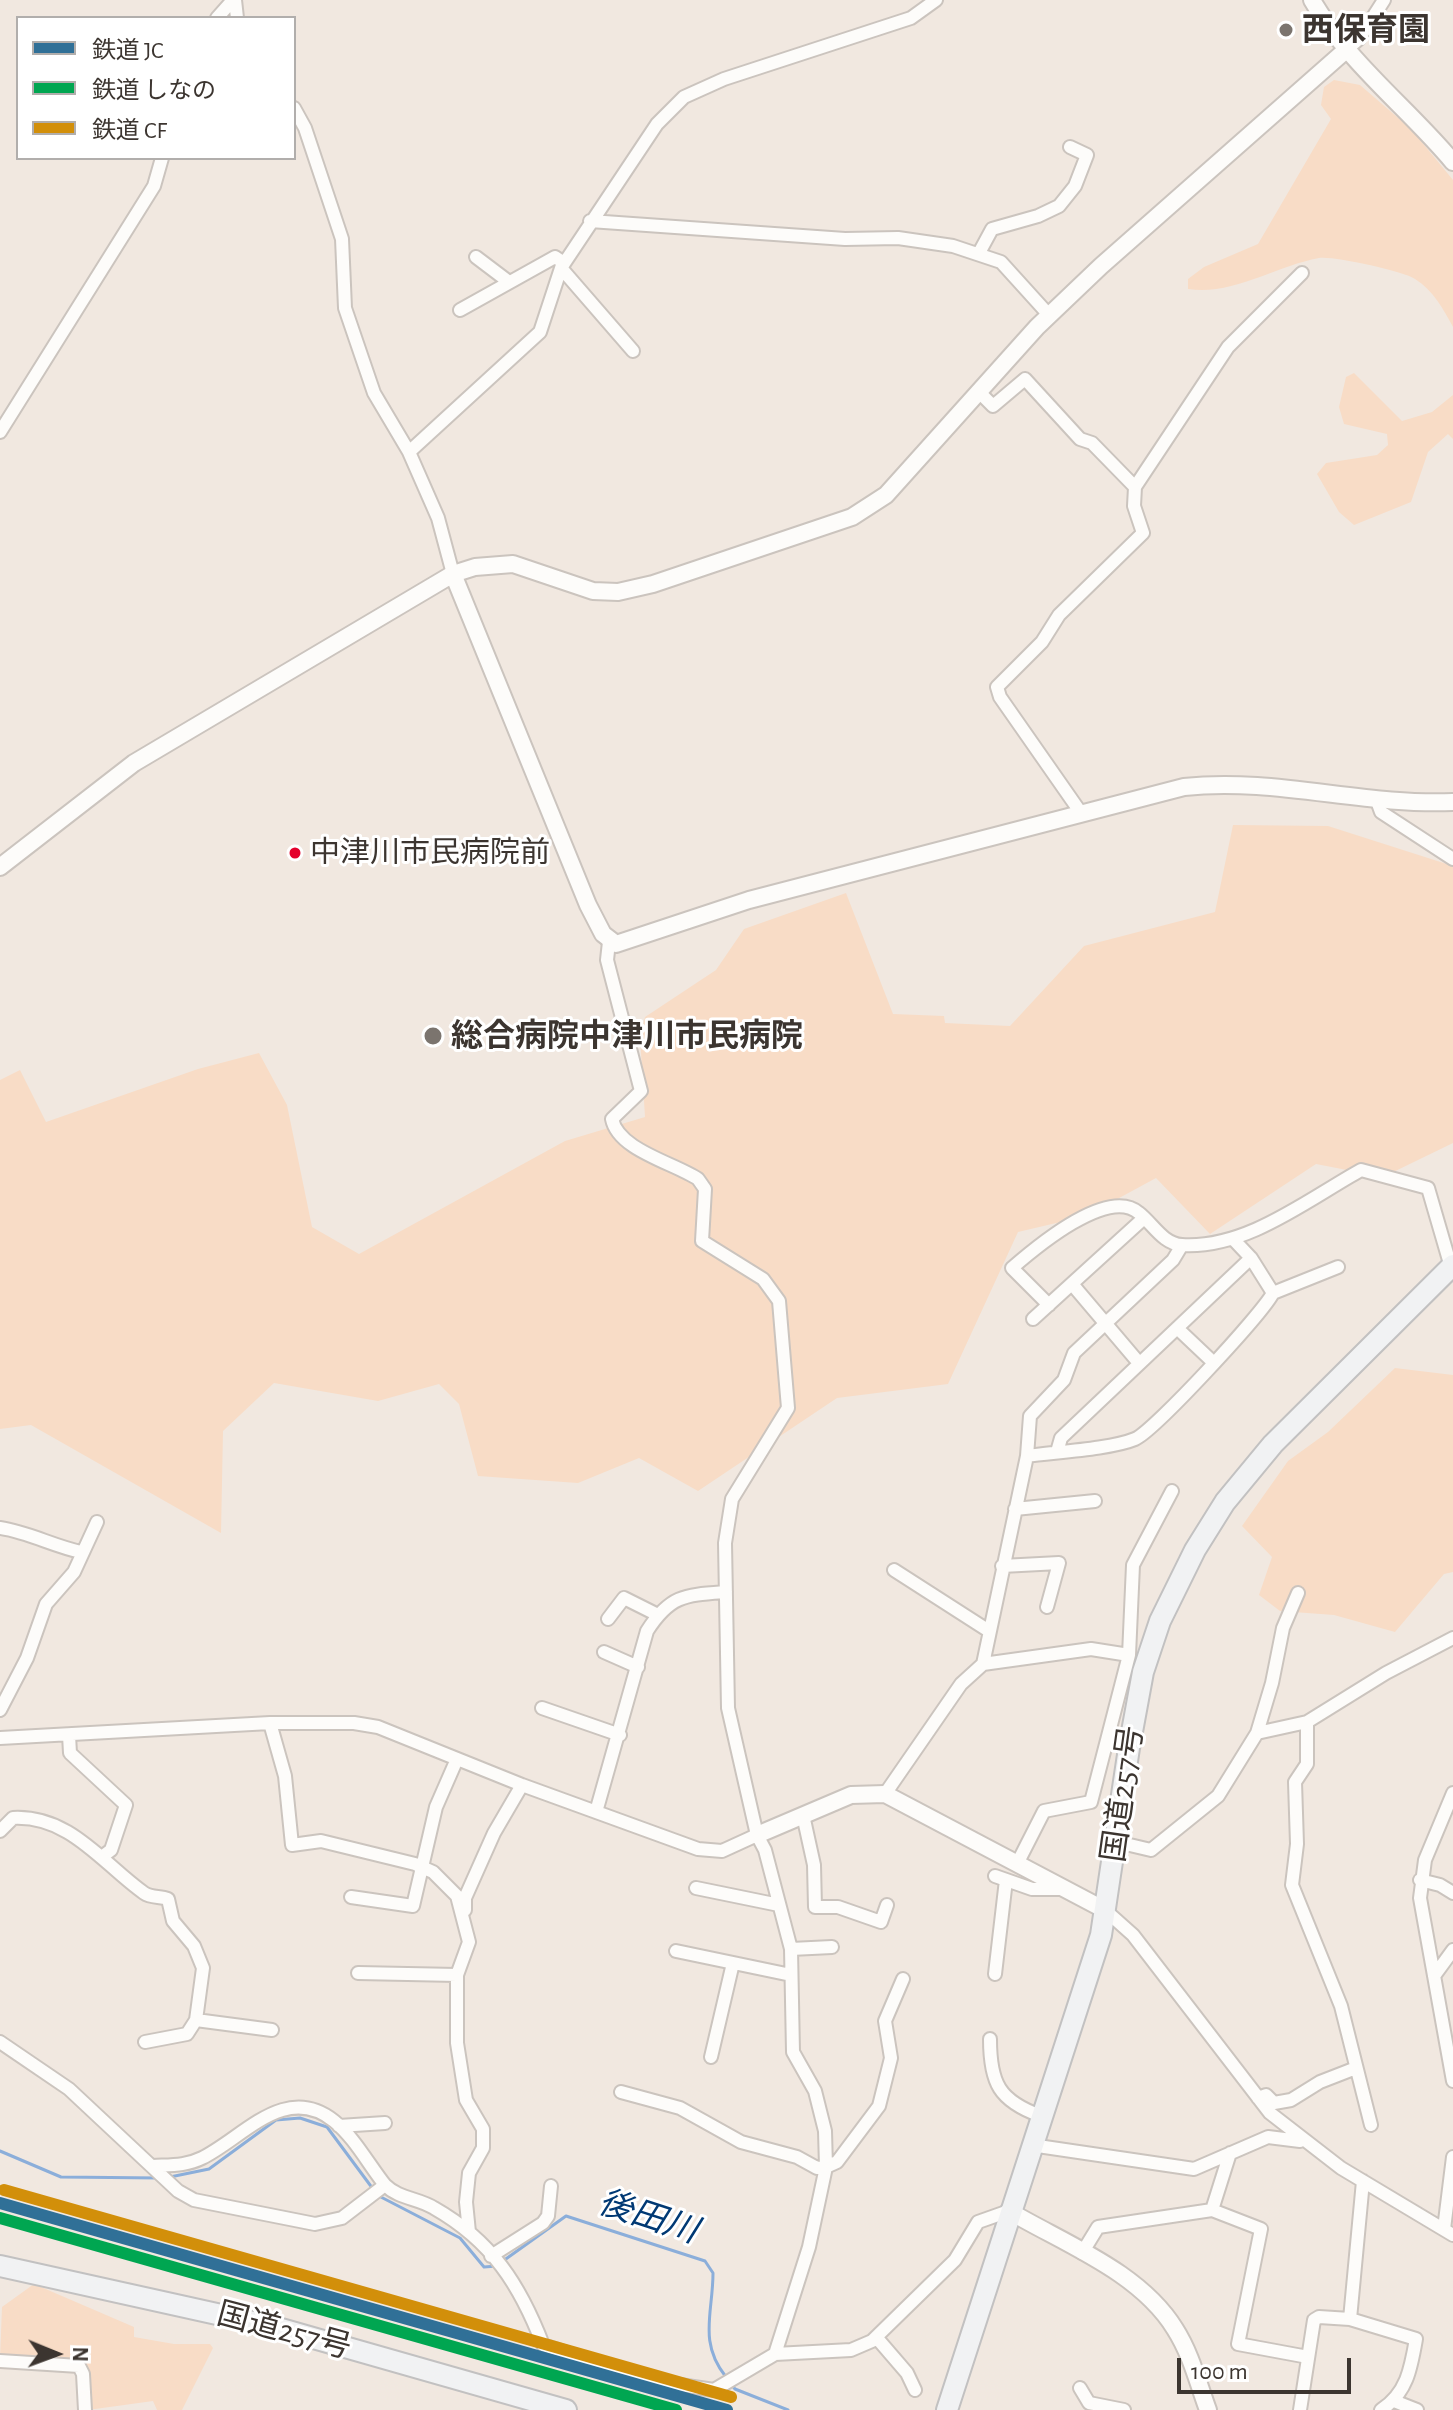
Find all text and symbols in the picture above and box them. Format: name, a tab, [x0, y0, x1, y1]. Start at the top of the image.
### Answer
place label: 西保育園	[1302, 11, 1430, 49]
legend	[16, 16, 296, 160]
marker: 西保育園	[1277, 21, 1295, 39]
text: 鉄道 JC	[92, 39, 163, 63]
text: 鉄道 しなの	[92, 79, 216, 103]
text: 鉄道 CF	[92, 119, 167, 143]
place label: 中津川市民病院前	[310, 835, 550, 871]
marker: 中津川市民病院前	[287, 845, 303, 861]
place label: 総合病院中津川市民病院	[451, 1017, 803, 1055]
marker: 総合病院中津川市民病院	[422, 1025, 444, 1047]
street label: 国道257号	[1094, 1723, 1152, 1865]
water label: 後田川	[593, 2182, 703, 2252]
street label: 国道257号	[213, 2295, 355, 2367]
north arrow	[16, 2314, 96, 2394]
scale bar	[1181, 2342, 1355, 2392]
text: N	[69, 2347, 91, 2362]
text: 100 m	[1191, 2360, 1248, 2384]

